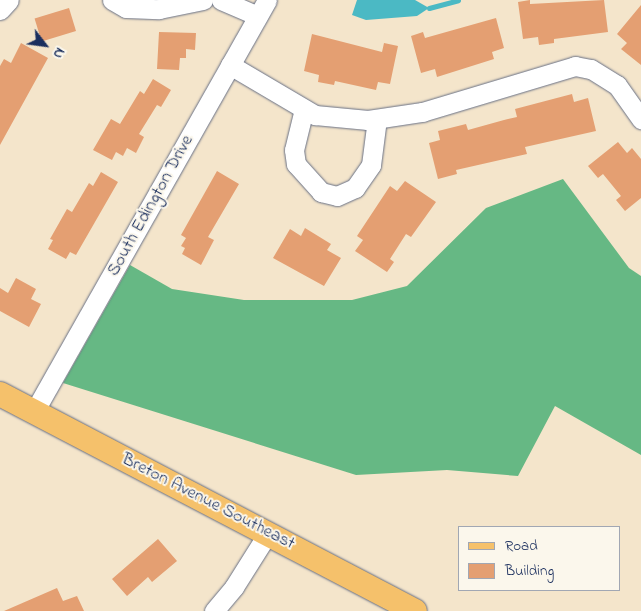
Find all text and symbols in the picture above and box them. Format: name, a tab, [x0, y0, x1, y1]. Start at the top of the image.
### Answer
north arrow	[20, 20, 70, 70]
text: N	[47, 43, 70, 62]
street label: South Edington Drive	[103, 132, 199, 280]
street label: Breton Avenue Southeast	[118, 449, 298, 555]
legend	[458, 526, 621, 591]
text: Road	[505, 535, 538, 557]
text: Building	[505, 560, 554, 582]

